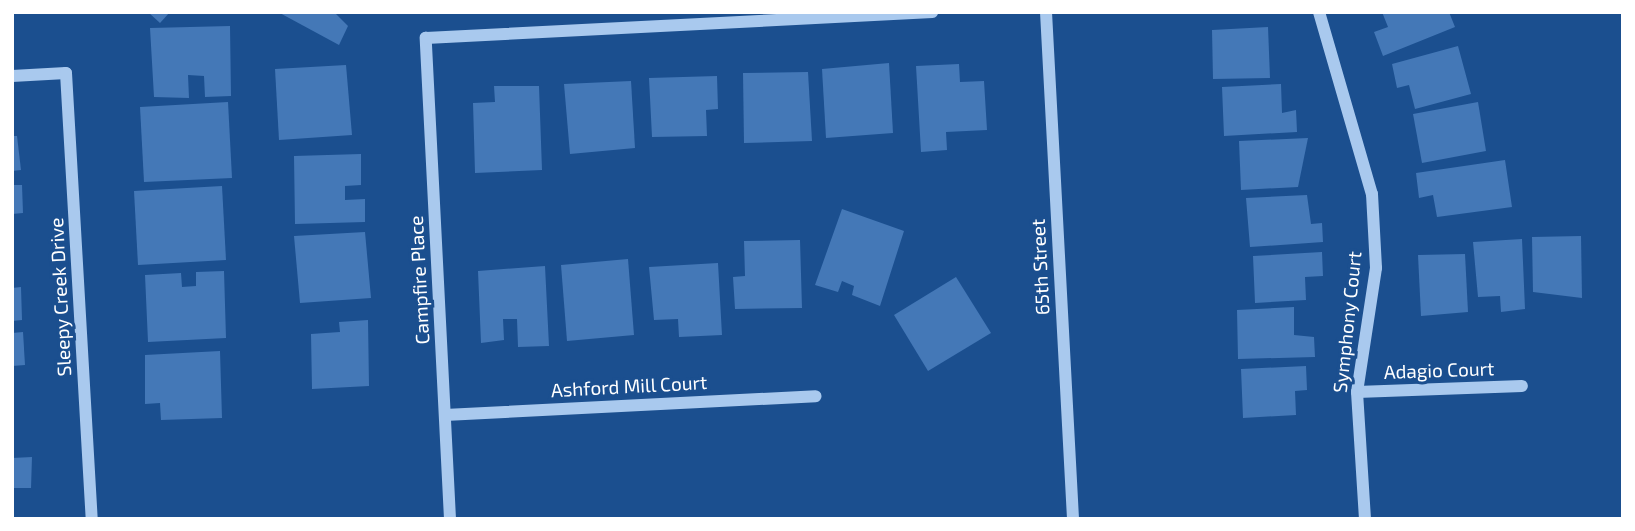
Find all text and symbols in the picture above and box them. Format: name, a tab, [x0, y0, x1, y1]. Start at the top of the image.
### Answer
street label: Campfire Place	[404, 215, 434, 345]
street label: Sleepy Creek Drive	[44, 217, 76, 377]
street label: 65th Street	[1026, 218, 1054, 316]
street label: Symphony Court	[1328, 250, 1366, 394]
street label: Adagio Court	[1383, 357, 1495, 383]
street label: Ashford Mill Court	[550, 371, 708, 401]

